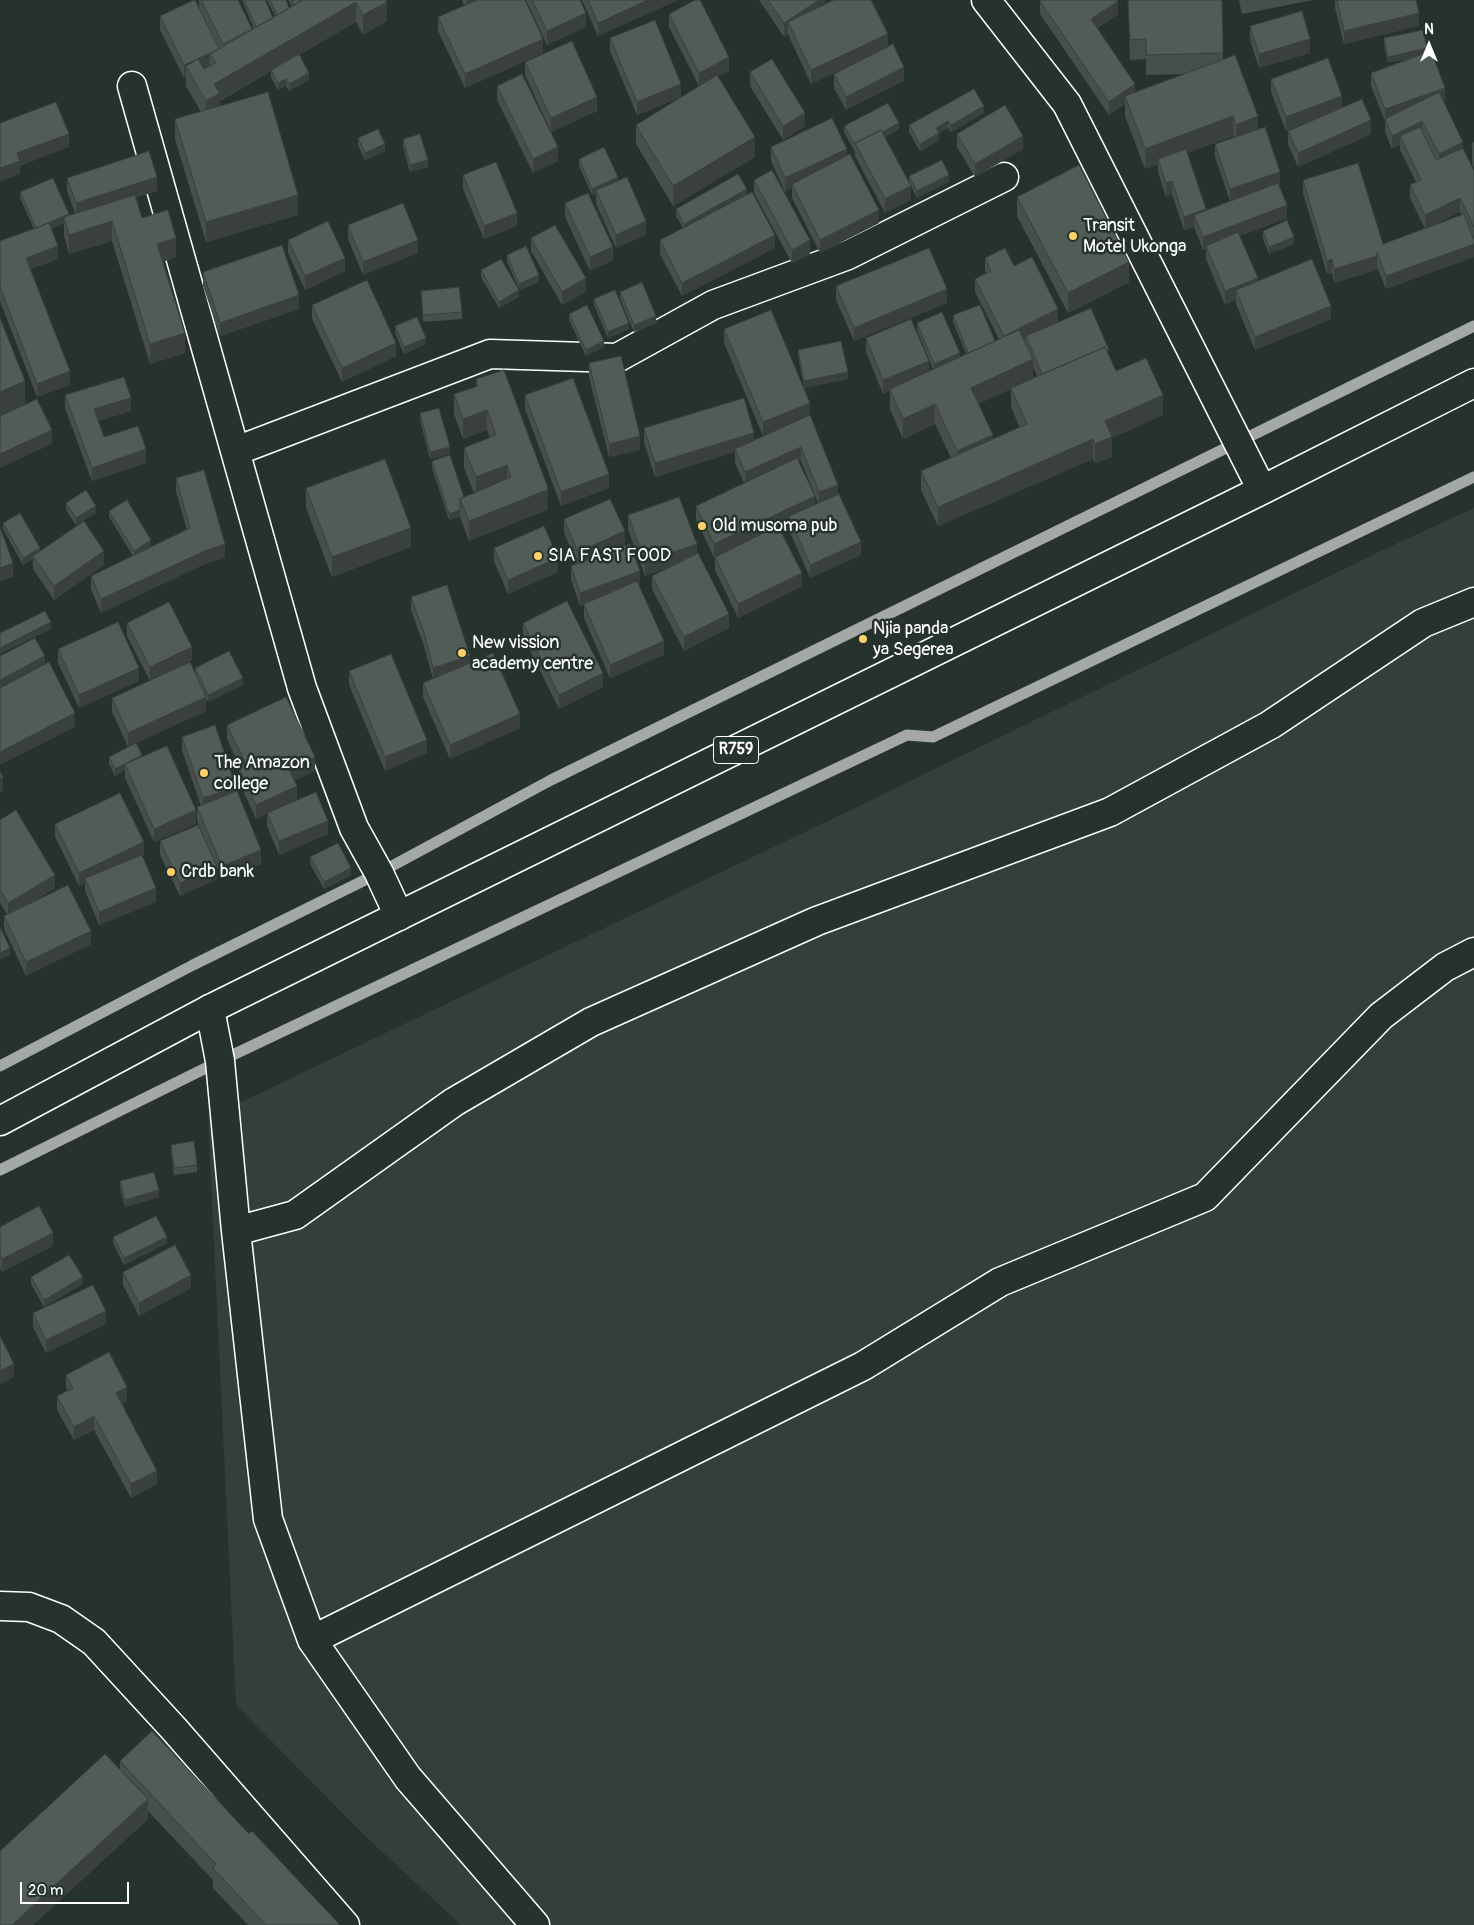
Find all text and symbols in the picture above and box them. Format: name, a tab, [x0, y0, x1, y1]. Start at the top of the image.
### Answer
north arrow	[1404, 20, 1454, 70]
text: N	[1424, 21, 1434, 38]
place label: Transit Motel Ukonga	[1083, 215, 1186, 258]
marker: Transit Motel Ukonga	[1067, 230, 1079, 242]
place label: Old musoma pub	[712, 515, 837, 537]
marker: Old musoma pub	[696, 520, 708, 532]
place label: SIA FAST FOOD	[548, 545, 671, 567]
marker: SIA FAST FOOD	[532, 550, 544, 562]
place label: Njia panda ya Segerea	[873, 618, 954, 660]
place label: New vission academy centre	[472, 632, 593, 674]
marker: Njia panda ya Segerea	[857, 633, 869, 645]
marker: New vission academy centre	[456, 647, 468, 659]
road number: R759	[714, 736, 758, 764]
place label: The Amazon college	[214, 752, 310, 794]
marker: The Amazon college	[198, 767, 210, 779]
place label: Crdb bank	[181, 861, 254, 883]
marker: Crdb bank	[165, 866, 177, 878]
scale bar	[22, 1872, 131, 1904]
text: 20 m	[28, 1881, 63, 1900]

